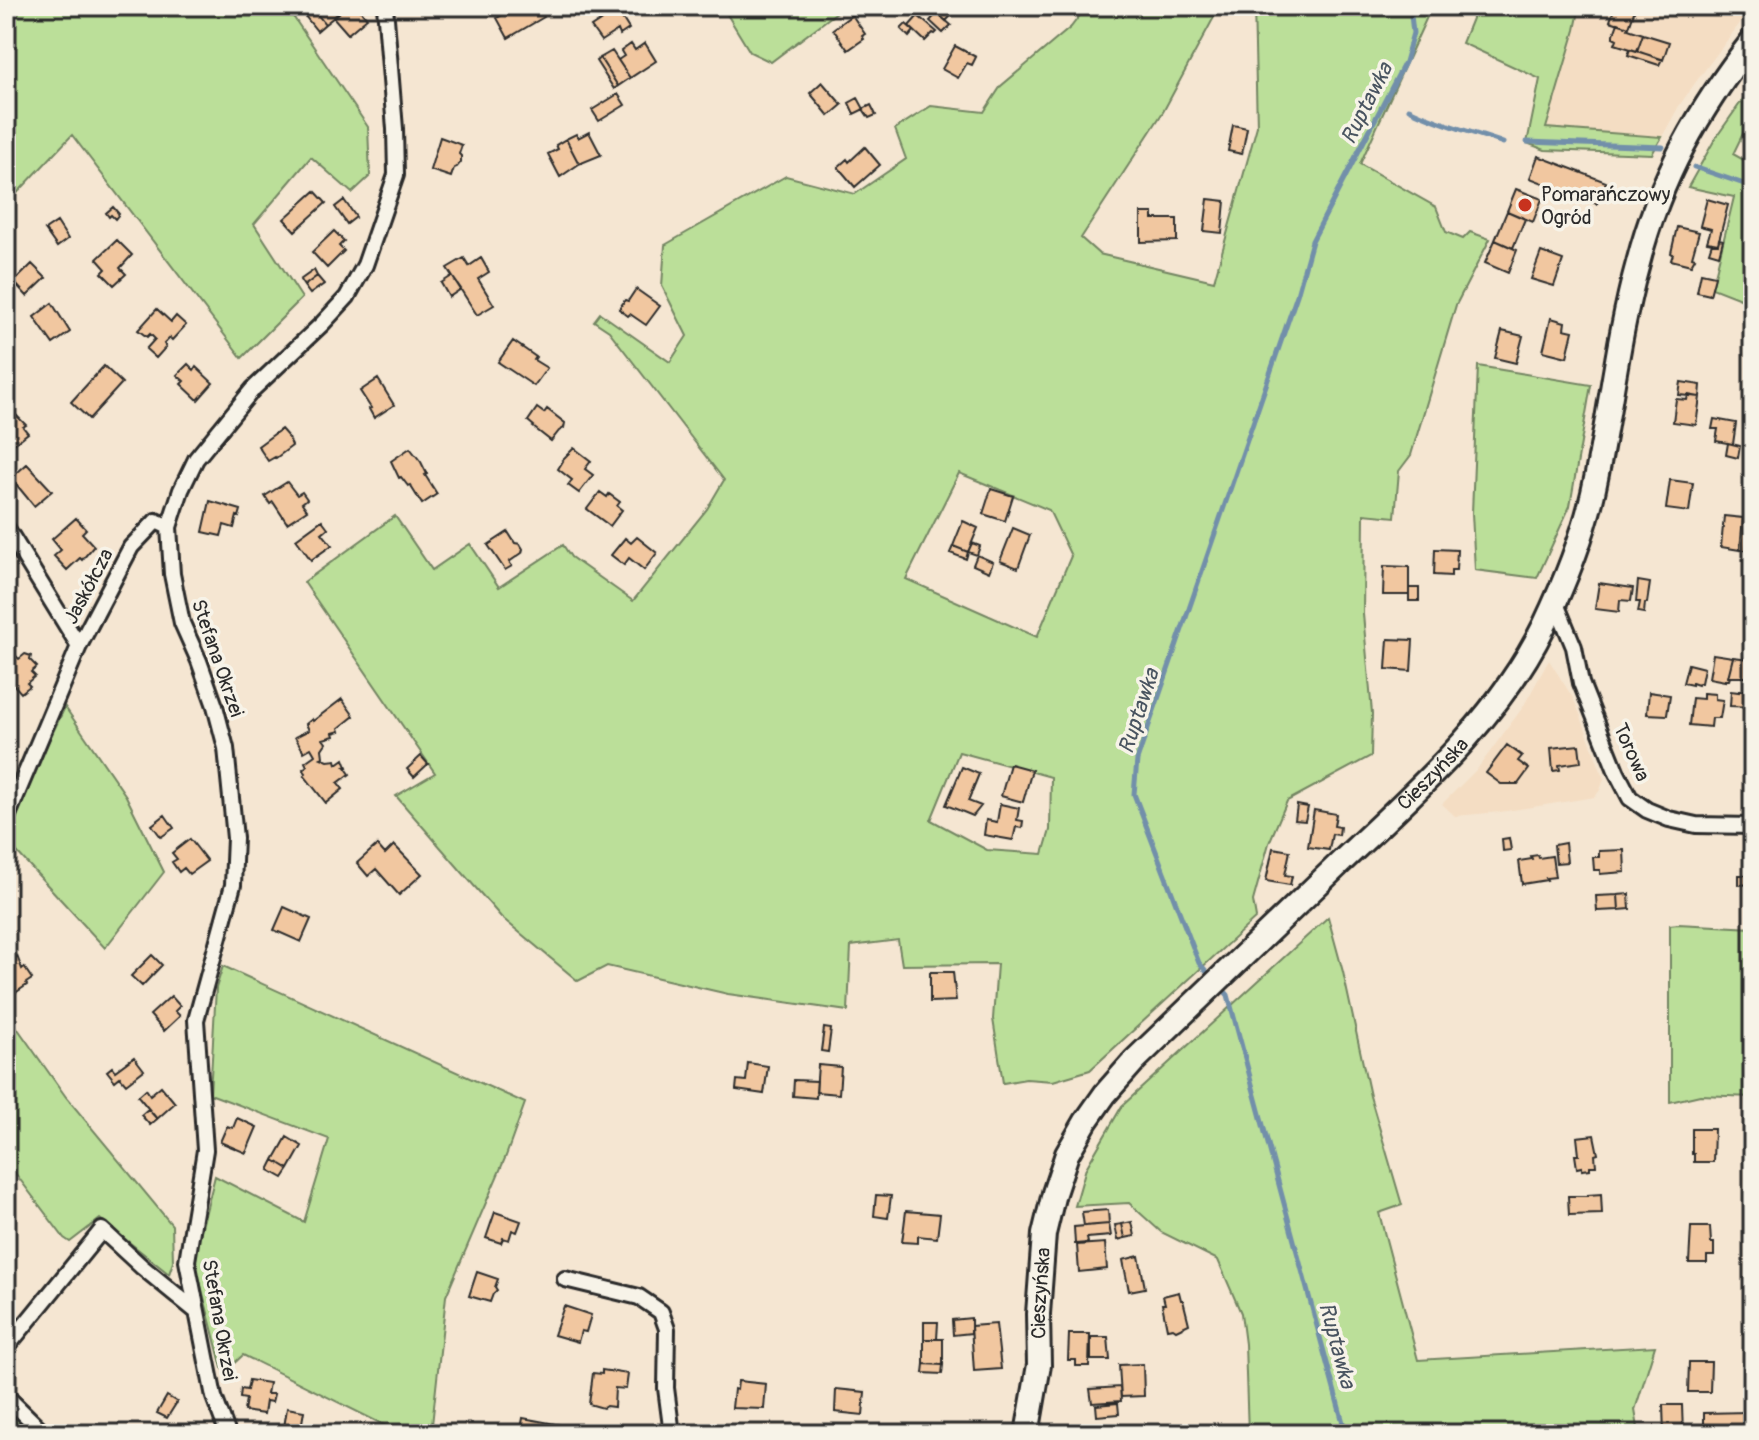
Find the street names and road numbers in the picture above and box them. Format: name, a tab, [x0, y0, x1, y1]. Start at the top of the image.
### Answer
street label: Jaskółcza	[58, 544, 119, 628]
street label: Stefana Okrzei	[186, 596, 249, 720]
street label: Torowa	[1608, 719, 1655, 785]
street label: Cieszyńska	[1392, 732, 1474, 816]
street label: Cieszyńska	[1026, 1246, 1056, 1339]
street label: Stefana Okrzei	[197, 1258, 242, 1383]

